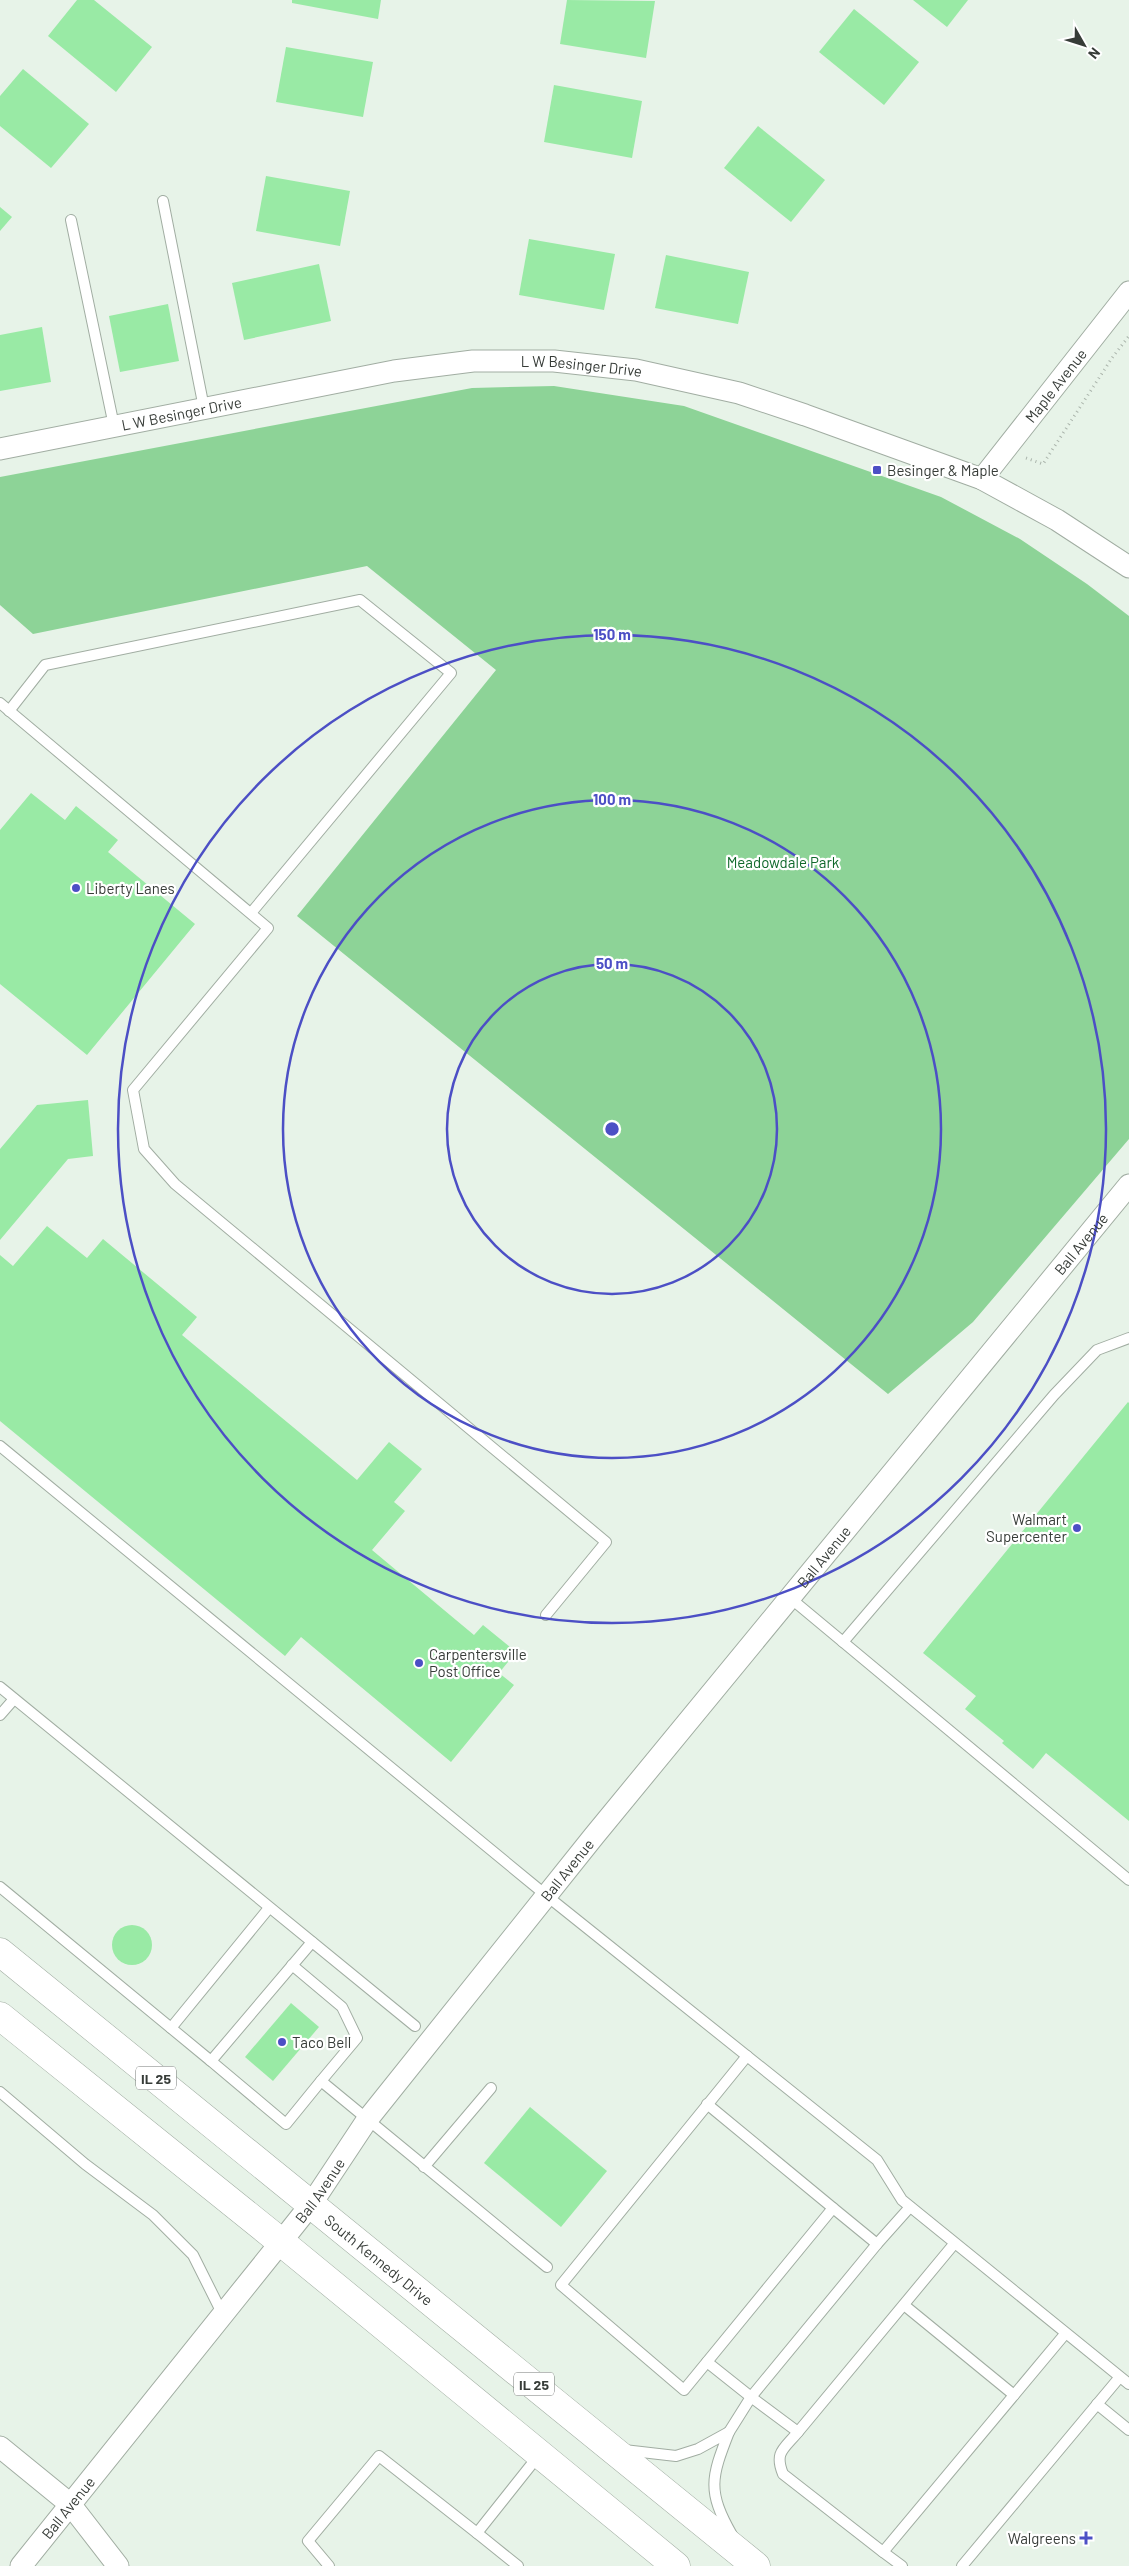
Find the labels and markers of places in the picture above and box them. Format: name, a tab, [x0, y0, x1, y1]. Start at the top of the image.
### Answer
place label: Besinger & Maple	[887, 461, 999, 479]
marker: Besinger & Maple	[871, 464, 883, 476]
place label: Liberty Lanes	[86, 879, 175, 897]
marker: Liberty Lanes	[70, 882, 82, 894]
centre of rings	[603, 1120, 621, 1138]
place label: Walmart Supercenter	[986, 1510, 1068, 1545]
marker: Walmart Supercenter	[1071, 1522, 1083, 1534]
place label: Carpentersville Post Office	[429, 1645, 527, 1680]
marker: Carpentersville Post Office	[413, 1657, 425, 1669]
place label: Taco Bell	[292, 2033, 351, 2051]
marker: Taco Bell	[276, 2036, 288, 2048]
place label: Walgreens	[1008, 2529, 1076, 2547]
marker: Walgreens	[1080, 2532, 1092, 2544]

